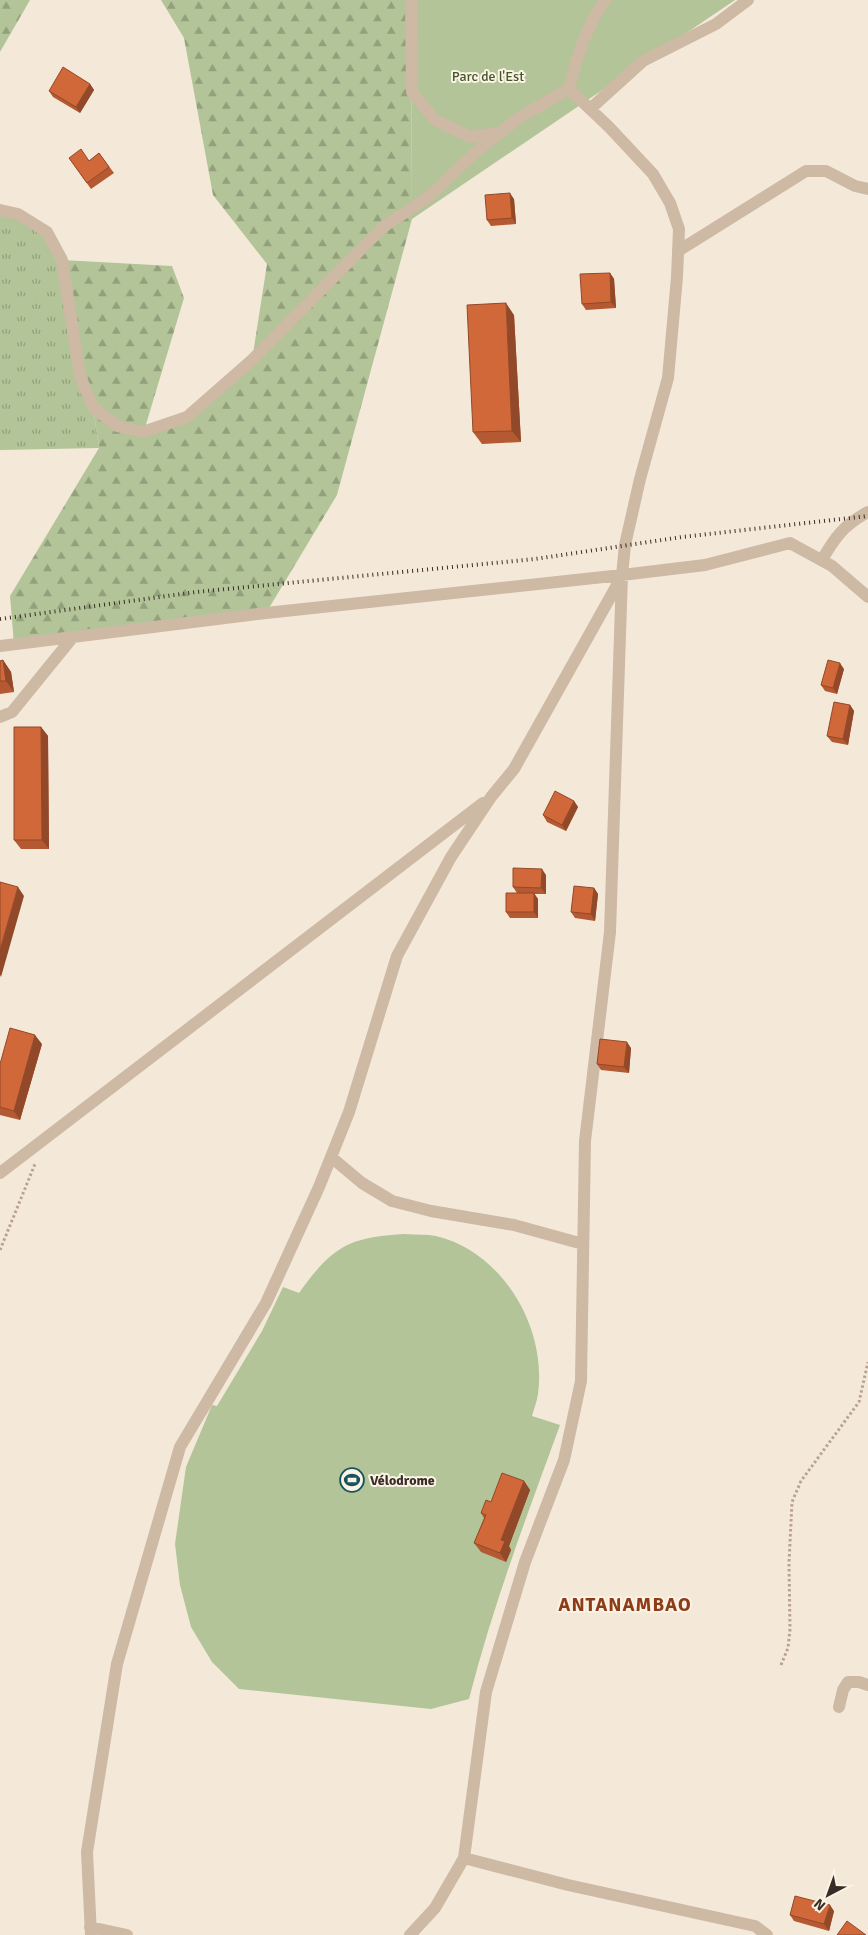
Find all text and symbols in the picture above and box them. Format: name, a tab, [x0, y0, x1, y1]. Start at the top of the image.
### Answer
park label: Parc de l'Est	[452, 68, 524, 85]
sports icon: Vélodrome	[339, 1467, 365, 1493]
place label: Vélodrome	[370, 1472, 435, 1489]
district label: ANTANAMBAO	[558, 1593, 692, 1617]
north arrow	[803, 1870, 853, 1920]
text: N	[811, 1895, 829, 1914]

